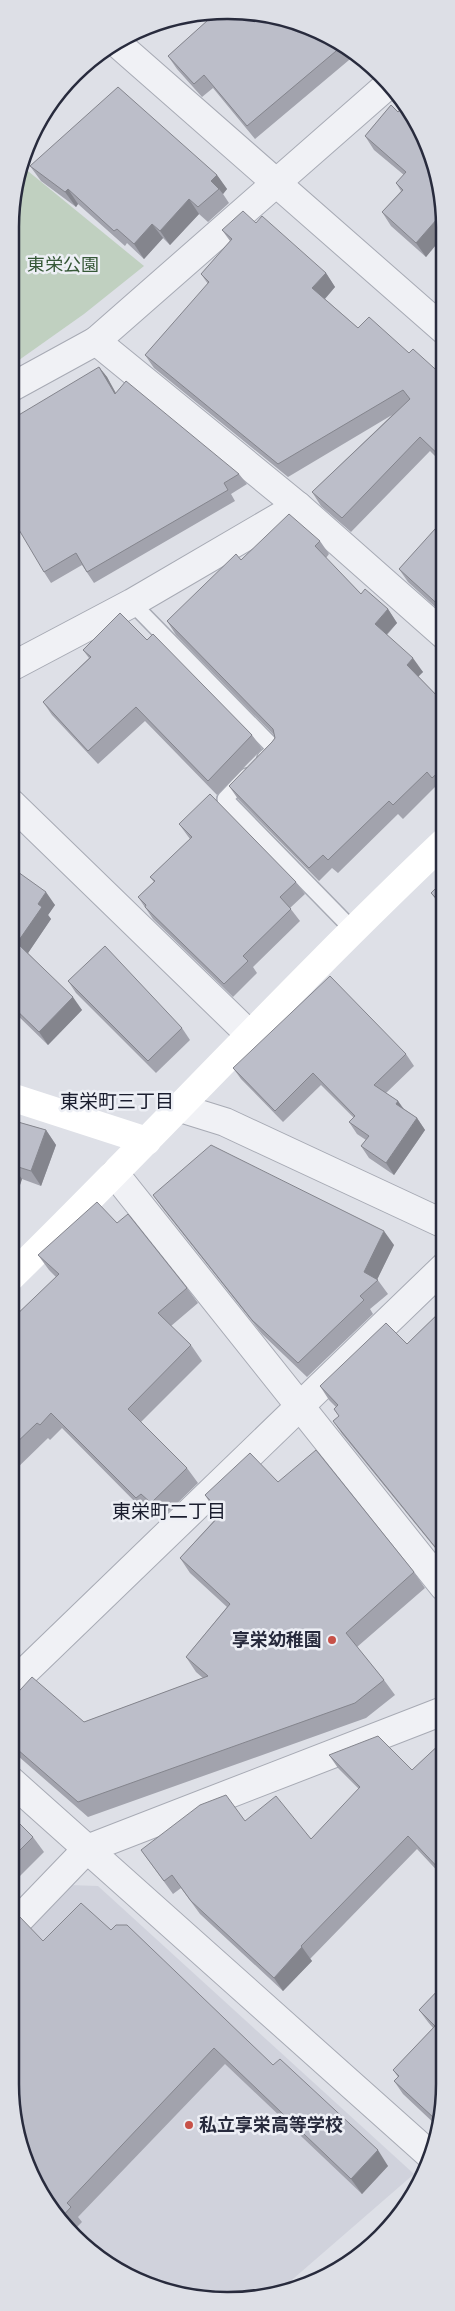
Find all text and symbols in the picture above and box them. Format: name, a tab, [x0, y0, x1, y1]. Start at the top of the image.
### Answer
park label: 東栄公園	[27, 252, 99, 276]
district label: 東栄町三丁目	[60, 1088, 174, 1114]
district label: 東栄町二丁目	[112, 1498, 226, 1524]
place label: 享栄幼稚園	[232, 1627, 322, 1651]
marker: 享栄幼稚園	[326, 1634, 338, 1646]
place label: 私立享栄高等学校	[199, 2112, 343, 2136]
marker: 私立享栄高等学校	[183, 2119, 195, 2131]

